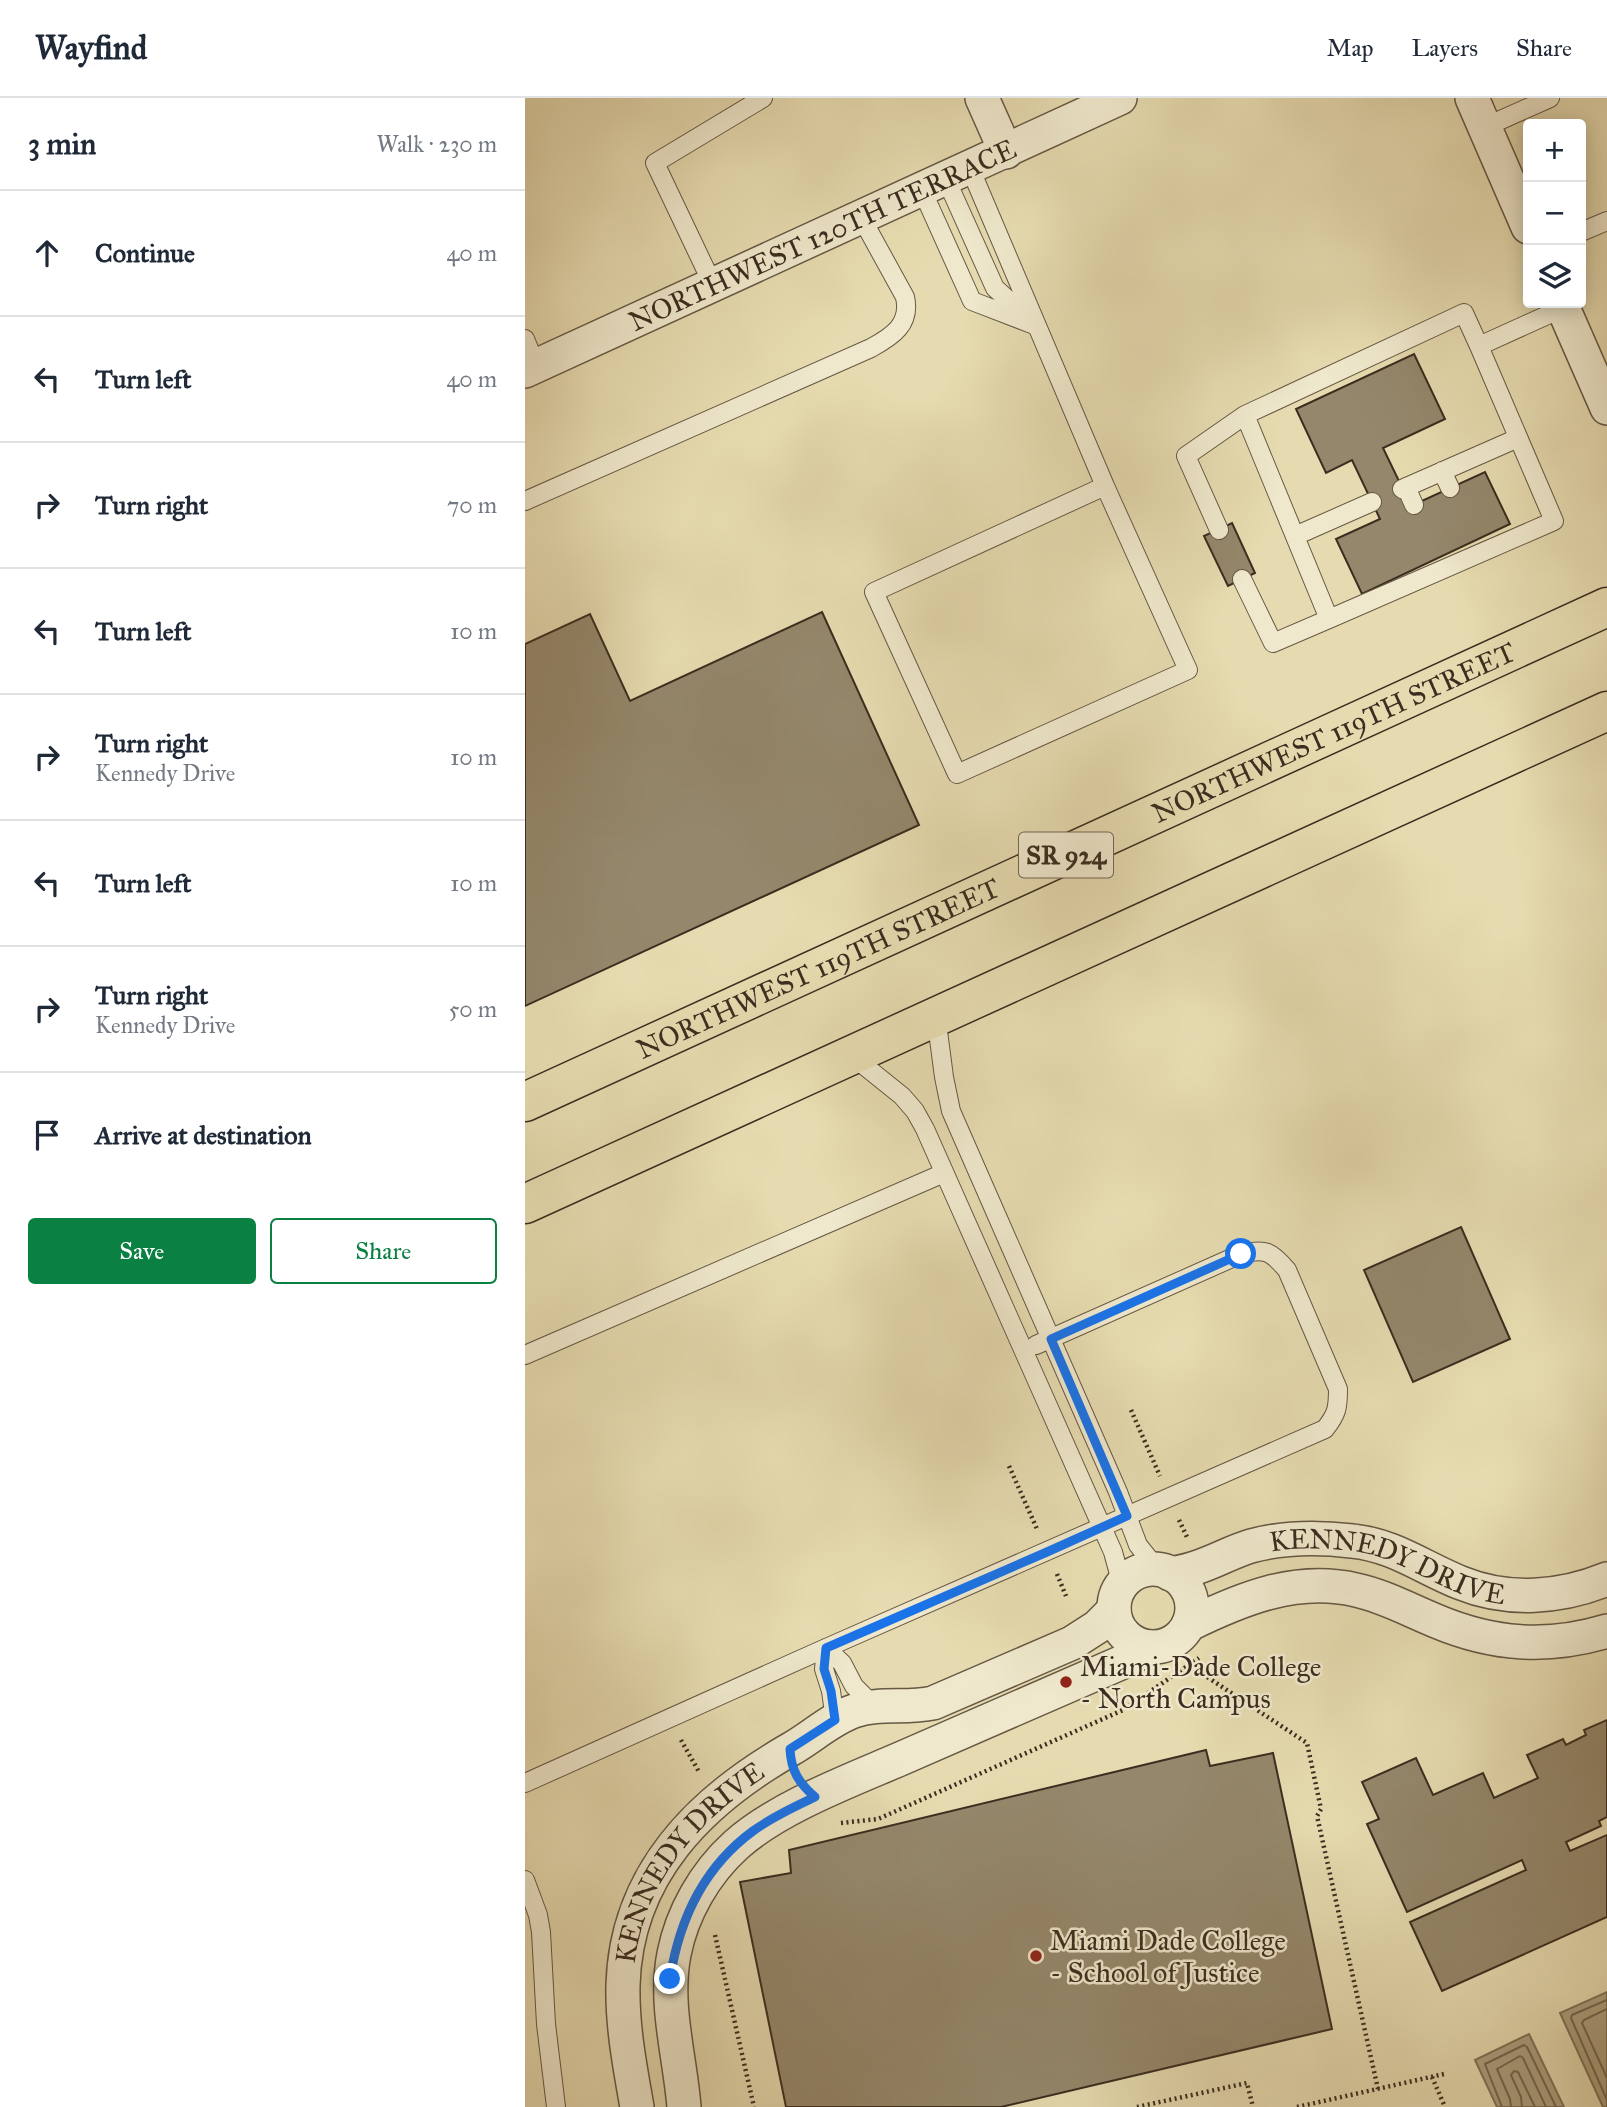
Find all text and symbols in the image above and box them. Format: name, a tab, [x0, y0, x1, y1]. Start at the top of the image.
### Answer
text: Wayfind	[35, 28, 147, 68]
text: Map	[1327, 33, 1374, 63]
text: Layers	[1412, 33, 1478, 63]
text: Share	[1516, 33, 1572, 63]
map controls	[1523, 119, 1586, 308]
button: +	[1523, 119, 1586, 182]
text: 3 min	[28, 126, 96, 162]
text: Walk · 230 m	[377, 130, 497, 158]
street label: NORTHWEST 120TH TERRACE	[623, 131, 1021, 339]
button: −	[1523, 182, 1586, 245]
icon: ahead	[28, 234, 66, 272]
text: Continue	[95, 237, 195, 269]
text: 40 m	[447, 239, 497, 267]
button: layers	[1523, 245, 1586, 308]
icon: left	[28, 360, 66, 398]
text: Turn left	[95, 363, 191, 395]
text: 40 m	[447, 365, 497, 393]
icon: right	[28, 486, 66, 524]
text: Turn right	[95, 489, 208, 521]
text: 70 m	[447, 491, 497, 519]
icon: left	[28, 612, 66, 650]
text: Turn left	[95, 615, 191, 647]
text: 10 m	[450, 617, 497, 645]
street label: NORTHWEST 119TH STREET	[1146, 634, 1521, 831]
text: Turn right	[95, 727, 208, 759]
icon: right	[28, 738, 66, 776]
text: 10 m	[450, 743, 497, 771]
text: Kennedy Drive	[95, 759, 235, 787]
road number: SR 924	[1019, 832, 1113, 877]
icon: left	[28, 864, 66, 902]
text: Turn left	[95, 867, 191, 899]
text: 10 m	[450, 869, 497, 897]
street label: NORTHWEST 119TH STREET	[631, 870, 1005, 1067]
text: Turn right	[95, 979, 208, 1011]
icon: right	[28, 990, 66, 1028]
text: 50 m	[449, 995, 497, 1023]
text: Kennedy Drive	[95, 1011, 235, 1039]
icon: arrive	[28, 1116, 66, 1154]
text: Arrive at destination	[95, 1119, 312, 1151]
button: Save	[28, 1218, 256, 1284]
button: Share	[270, 1218, 497, 1284]
route start	[1225, 1238, 1256, 1269]
street label: KENNEDY DRIVE	[1267, 1521, 1508, 1612]
place label: Miami-Dade College - North Campus	[1080, 1649, 1322, 1716]
marker: Miami-Dade College - North Campus	[1058, 1674, 1074, 1690]
street label: KENNEDY DRIVE	[608, 1754, 770, 1966]
place label: Miami Dade College - School of Justice	[1050, 1923, 1286, 1990]
marker: Miami Dade College - School of Justice	[1028, 1948, 1044, 1964]
route end	[654, 1963, 685, 1994]

